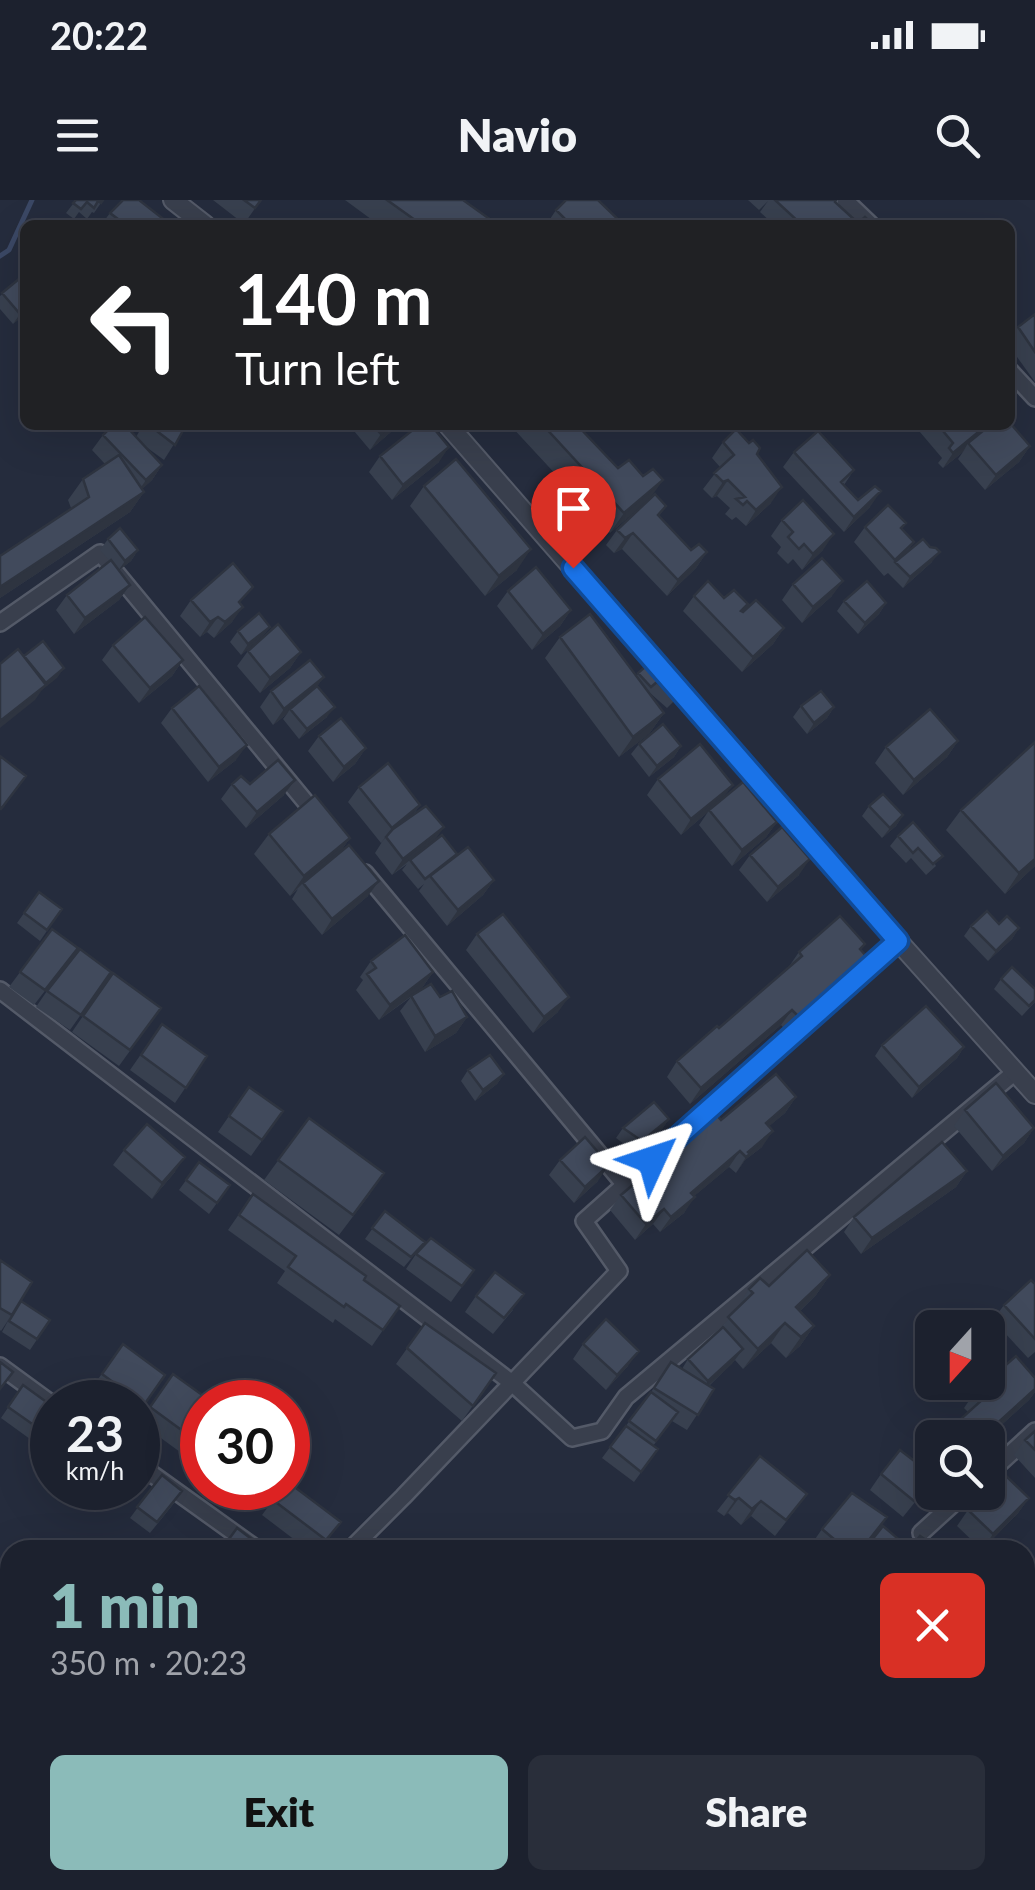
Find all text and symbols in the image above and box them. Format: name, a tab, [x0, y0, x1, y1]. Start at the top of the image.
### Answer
text: 20:22	[50, 12, 148, 58]
icon: menu	[50, 108, 105, 163]
text: Navio	[458, 108, 577, 162]
icon: search	[930, 108, 985, 163]
text: 140 m	[235, 256, 432, 340]
icon: left	[70, 260, 200, 390]
text: Turn left	[235, 341, 400, 395]
pin	[531, 466, 616, 569]
icon: arrive	[546, 481, 601, 536]
position arrow	[600, 1108, 704, 1212]
north arrow	[915, 1310, 1005, 1400]
map controls	[915, 1310, 1005, 1510]
speed limit sign: 30	[180, 1380, 310, 1510]
text: 23	[66, 1403, 124, 1463]
button: search	[915, 1420, 1005, 1510]
text: km/h	[66, 1455, 124, 1485]
text: 1 min	[50, 1569, 200, 1641]
button: close	[880, 1573, 985, 1678]
text: 350 m · 20:23	[50, 1643, 247, 1682]
button: Exit	[50, 1755, 508, 1870]
button: Share	[528, 1755, 985, 1870]

